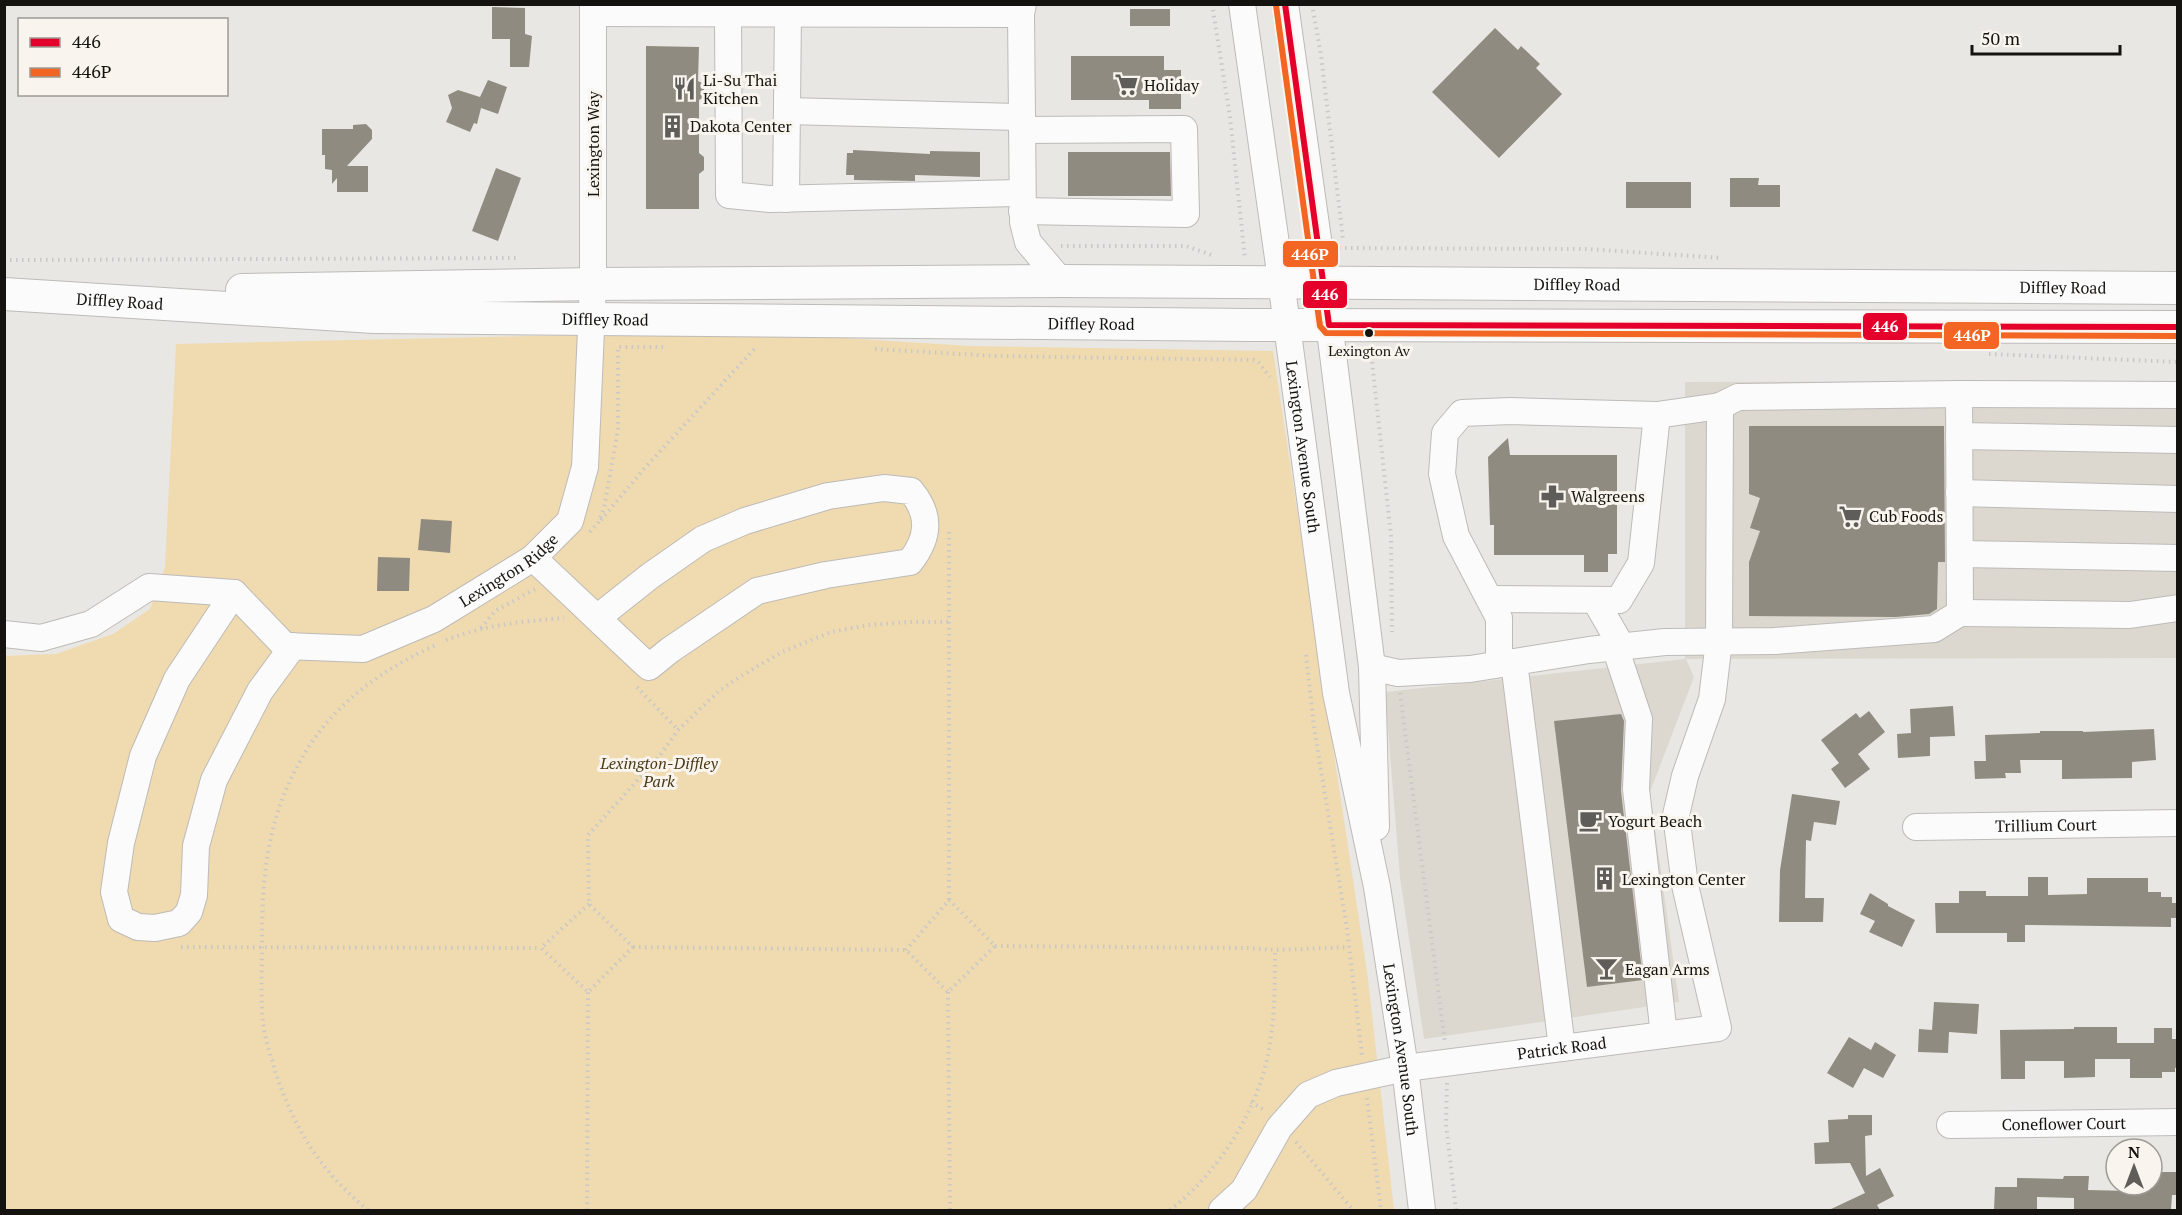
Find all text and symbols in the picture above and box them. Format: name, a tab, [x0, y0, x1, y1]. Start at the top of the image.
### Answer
legend	[18, 18, 228, 96]
scale bar	[1972, 18, 2120, 56]
text: 50 m	[1981, 26, 2021, 50]
text: 446	[72, 29, 101, 53]
text: 446P	[72, 59, 112, 83]
place label: Li-Su Thai Kitchen	[703, 69, 777, 109]
supermarket icon: Holiday	[1113, 72, 1139, 98]
place label: Holiday	[1144, 74, 1200, 96]
restaurant icon: Li-Su Thai Kitchen	[672, 76, 698, 102]
street label: Lexington Way	[582, 90, 604, 197]
building icon: Dakota Center	[659, 113, 685, 139]
place label: Dakota Center	[690, 115, 793, 137]
line badge: 446P	[1282, 240, 1339, 268]
text: 446P	[1291, 243, 1329, 265]
street label: Diffley Road	[1533, 273, 1621, 296]
street label: Diffley Road	[2019, 276, 2107, 299]
line badge: 446	[1302, 280, 1348, 309]
text: 446	[1311, 283, 1339, 305]
street label: Diffley Road	[76, 288, 164, 315]
street label: Diffley Road	[562, 308, 649, 331]
street label: Diffley Road	[1048, 312, 1135, 335]
line badge: 446	[1862, 312, 1908, 341]
text: 446	[1871, 315, 1899, 337]
line badge: 446P	[1943, 321, 2000, 350]
text: 446P	[1953, 324, 1991, 346]
marker: Lexington Av	[1363, 327, 1375, 339]
place label: Lexington Av	[1328, 341, 1411, 360]
street label: Lexington Avenue South	[1281, 359, 1326, 535]
pharmacy icon: Walgreens	[1540, 483, 1566, 509]
place label: Walgreens	[1571, 485, 1645, 507]
supermarket icon: Cub Foods	[1838, 503, 1864, 529]
place label: Cub Foods	[1869, 505, 1943, 527]
street label: Lexington Ridge	[455, 528, 563, 612]
park label: Lexington-Diffley Park	[599, 752, 718, 792]
cafe icon: Yogurt Beach	[1577, 808, 1603, 834]
place label: Yogurt Beach	[1608, 810, 1703, 832]
street label: Trillium Court	[1995, 813, 2097, 837]
building icon: Lexington Center	[1591, 866, 1617, 892]
place label: Lexington Center	[1622, 868, 1746, 890]
bar icon: Eagan Arms	[1594, 956, 1620, 982]
place label: Eagan Arms	[1625, 958, 1710, 980]
street label: Lexington Avenue South	[1378, 962, 1424, 1138]
street label: Patrick Road	[1516, 1031, 1608, 1065]
street label: Coneflower Court	[2002, 1112, 2126, 1135]
north arrow	[2104, 1137, 2164, 1197]
text: N	[2128, 1141, 2140, 1163]

